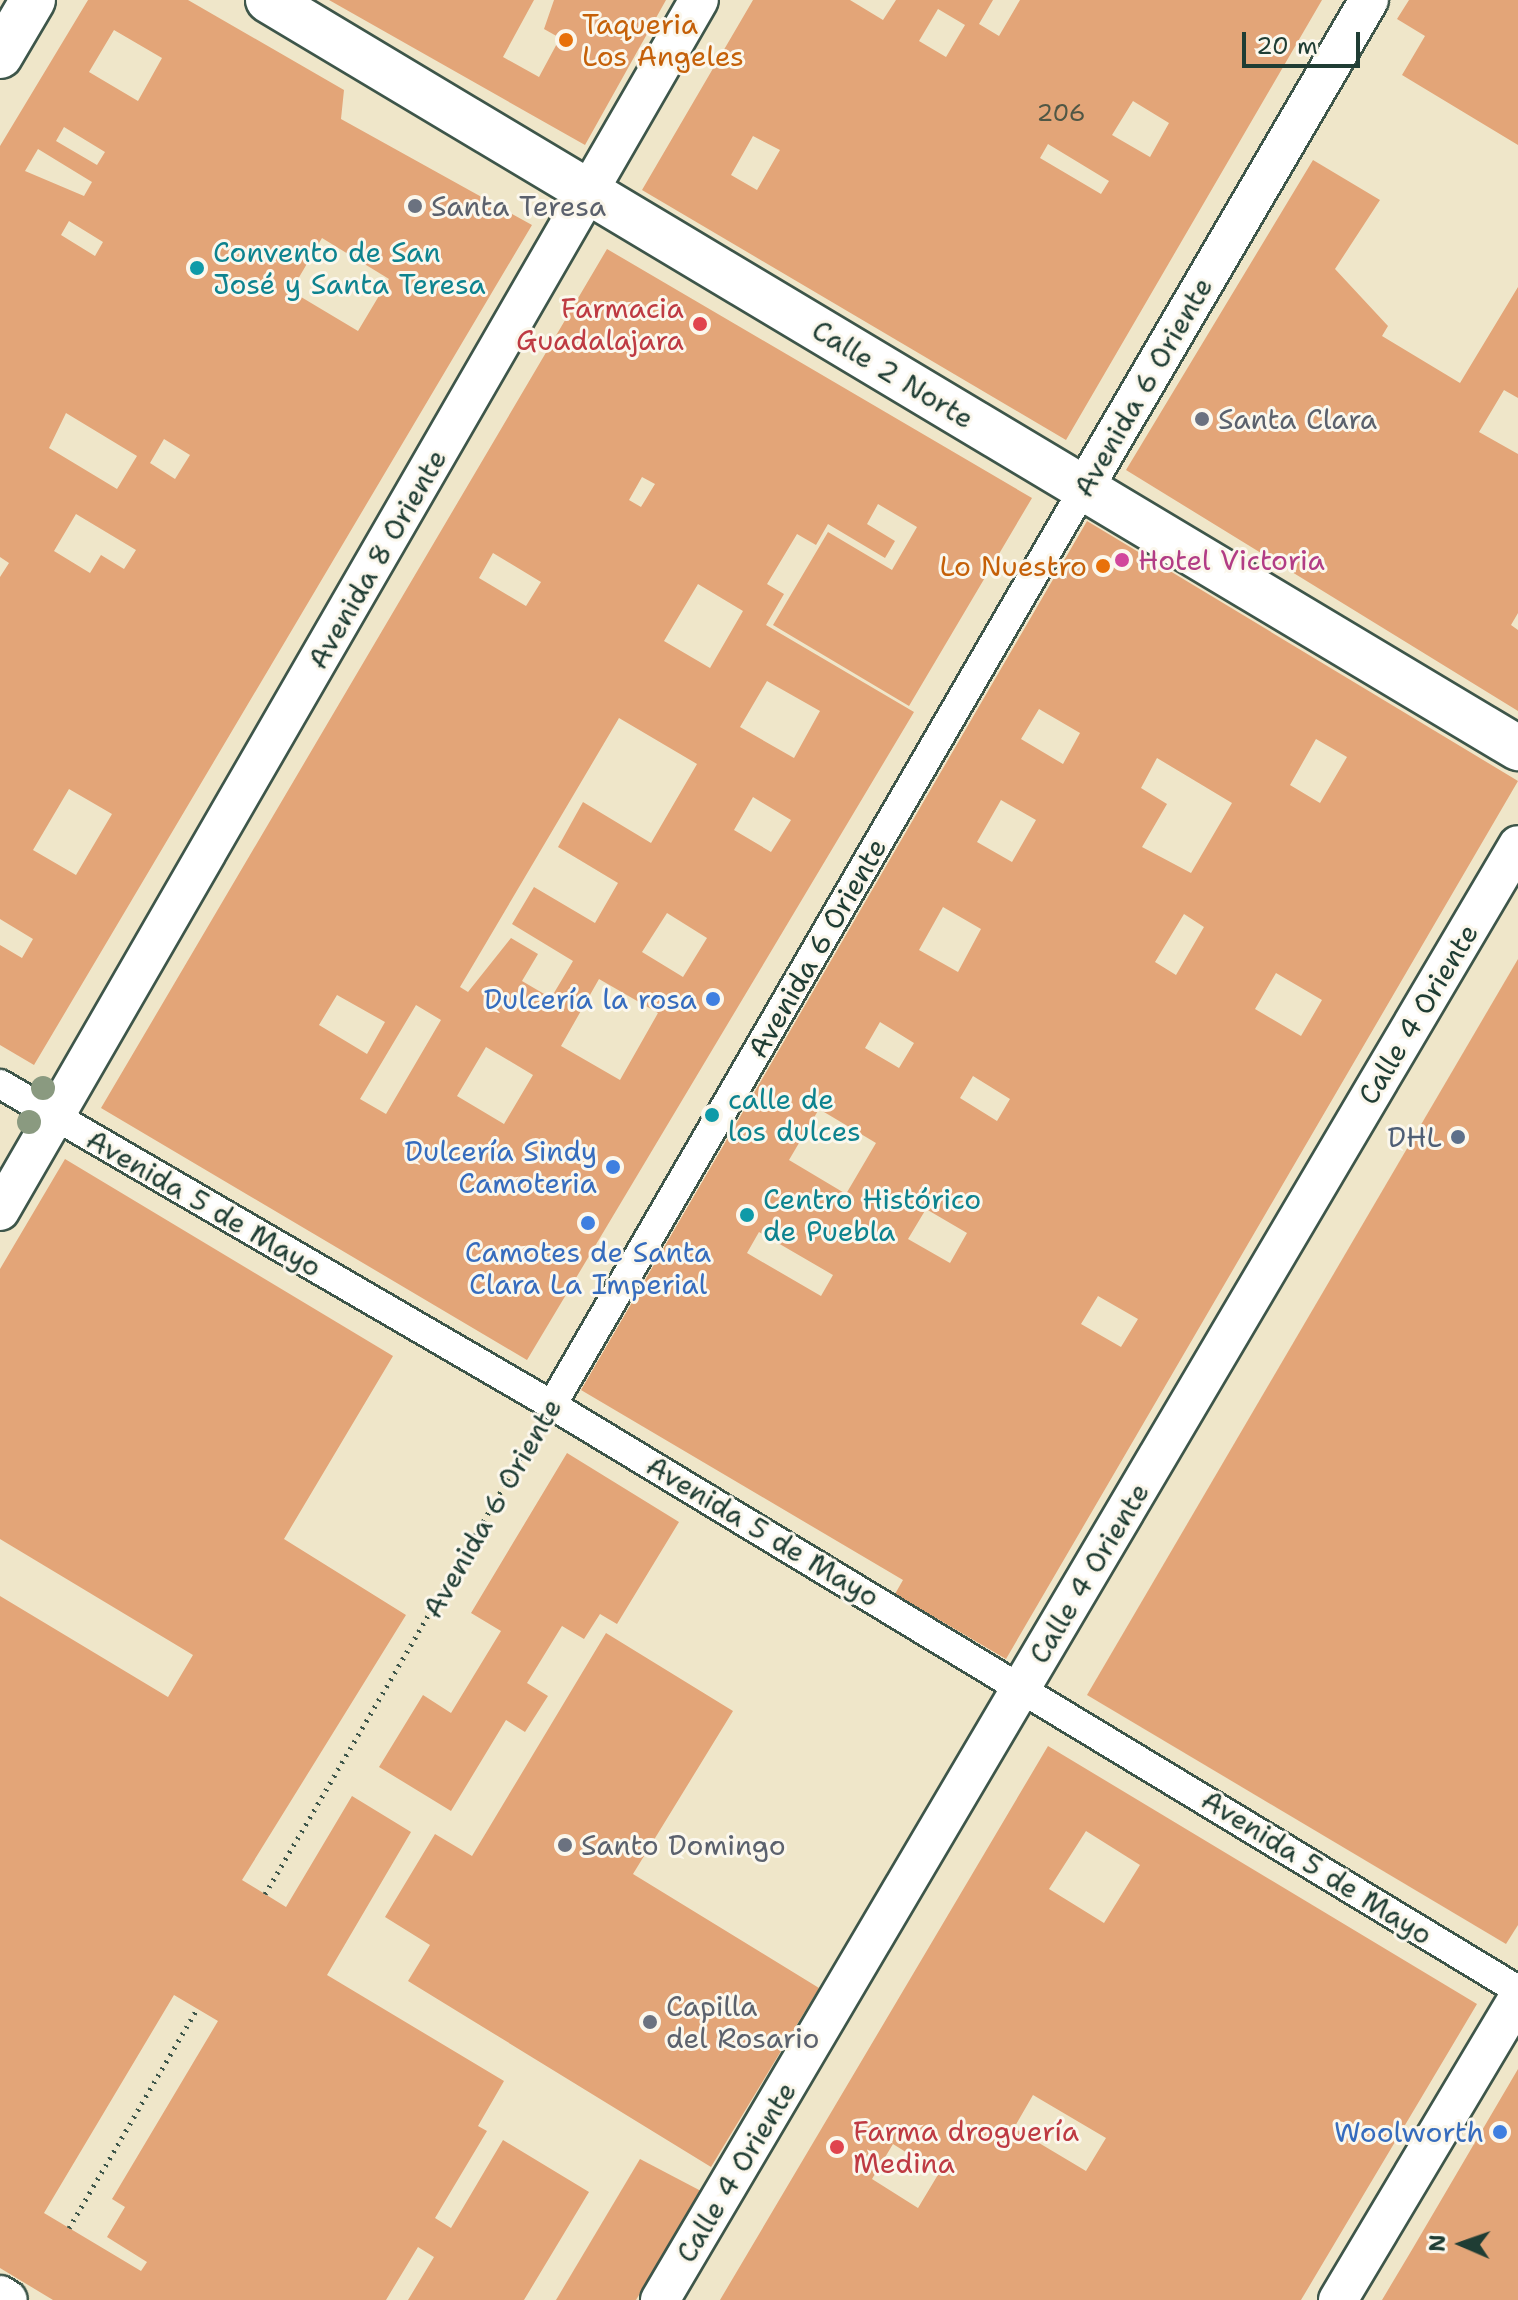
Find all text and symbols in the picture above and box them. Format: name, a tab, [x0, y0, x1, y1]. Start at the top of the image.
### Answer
place label: Taqueria Los Angeles	[582, 7, 744, 73]
scale bar	[1246, 16, 1364, 66]
text: 20 m	[1256, 30, 1318, 62]
marker: Taqueria Los Angeles	[557, 31, 575, 49]
house number: 206	[1036, 100, 1086, 128]
place label: Santa Teresa	[431, 189, 606, 223]
marker: Santa Teresa	[406, 197, 424, 215]
place label: Convento de San José y Santa Teresa	[213, 235, 486, 301]
marker: Convento de San José y Santa Teresa	[188, 259, 206, 277]
street label: Avenida 6 Oriente	[1066, 271, 1220, 503]
place label: Farmacia Guadalajara	[516, 291, 684, 357]
street label: Calle 2 Norte	[806, 313, 980, 435]
marker: Farmacia Guadalajara	[691, 315, 709, 333]
place label: Santa Clara	[1218, 402, 1377, 436]
marker: Santa Clara	[1193, 410, 1211, 428]
street label: Avenida 8 Oriente	[300, 443, 454, 675]
place label: Hotel Victoria	[1138, 543, 1325, 577]
place label: Lo Nuestro	[939, 549, 1087, 583]
marker: Hotel Victoria	[1113, 551, 1131, 569]
marker: Lo Nuestro	[1094, 557, 1112, 575]
street label: Avenida 6 Oriente	[740, 832, 894, 1064]
street label: Calle 4 Oriente	[1351, 918, 1485, 1110]
place label: Dulcería la rosa	[484, 982, 697, 1016]
marker: Dulcería la rosa	[704, 990, 722, 1008]
place label: calle de los dulces	[728, 1082, 861, 1148]
marker: calle de los dulces	[703, 1106, 721, 1124]
place label: DHL	[1387, 1120, 1442, 1154]
street label: Avenida 5 de Mayo	[81, 1122, 327, 1284]
marker: DHL	[1449, 1128, 1467, 1146]
place label: Dulcería Sindy Camoteria	[404, 1134, 597, 1200]
marker: Dulcería Sindy Camoteria	[604, 1158, 622, 1176]
place label: Centro Histórico de Puebla	[763, 1182, 981, 1248]
marker: Centro Histórico de Puebla	[738, 1206, 756, 1224]
marker: Camotes de Santa Clara La Imperial	[579, 1214, 597, 1232]
place label: Camotes de Santa Clara La Imperial	[465, 1235, 711, 1301]
street label: Avenida 6 Oriente	[415, 1392, 569, 1624]
street label: Avenida 5 de Mayo	[641, 1448, 885, 1614]
street label: Calle 4 Oriente	[1022, 1477, 1156, 1669]
street label: Avenida 5 de Mayo	[1196, 1782, 1438, 1952]
place label: Santo Domingo	[581, 1828, 786, 1862]
marker: Santo Domingo	[556, 1836, 574, 1854]
place label: Capilla del Rosario	[666, 1989, 819, 2055]
marker: Capilla del Rosario	[641, 2013, 659, 2031]
street label: Calle 4 Oriente	[669, 2076, 803, 2268]
place label: Farma droguería Medina	[853, 2114, 1079, 2180]
place label: Woolworth	[1334, 2115, 1484, 2149]
marker: Woolworth	[1491, 2123, 1509, 2141]
marker: Farma droguería Medina	[828, 2138, 846, 2156]
north arrow	[1422, 2204, 1502, 2284]
text: N	[1423, 2234, 1452, 2252]

